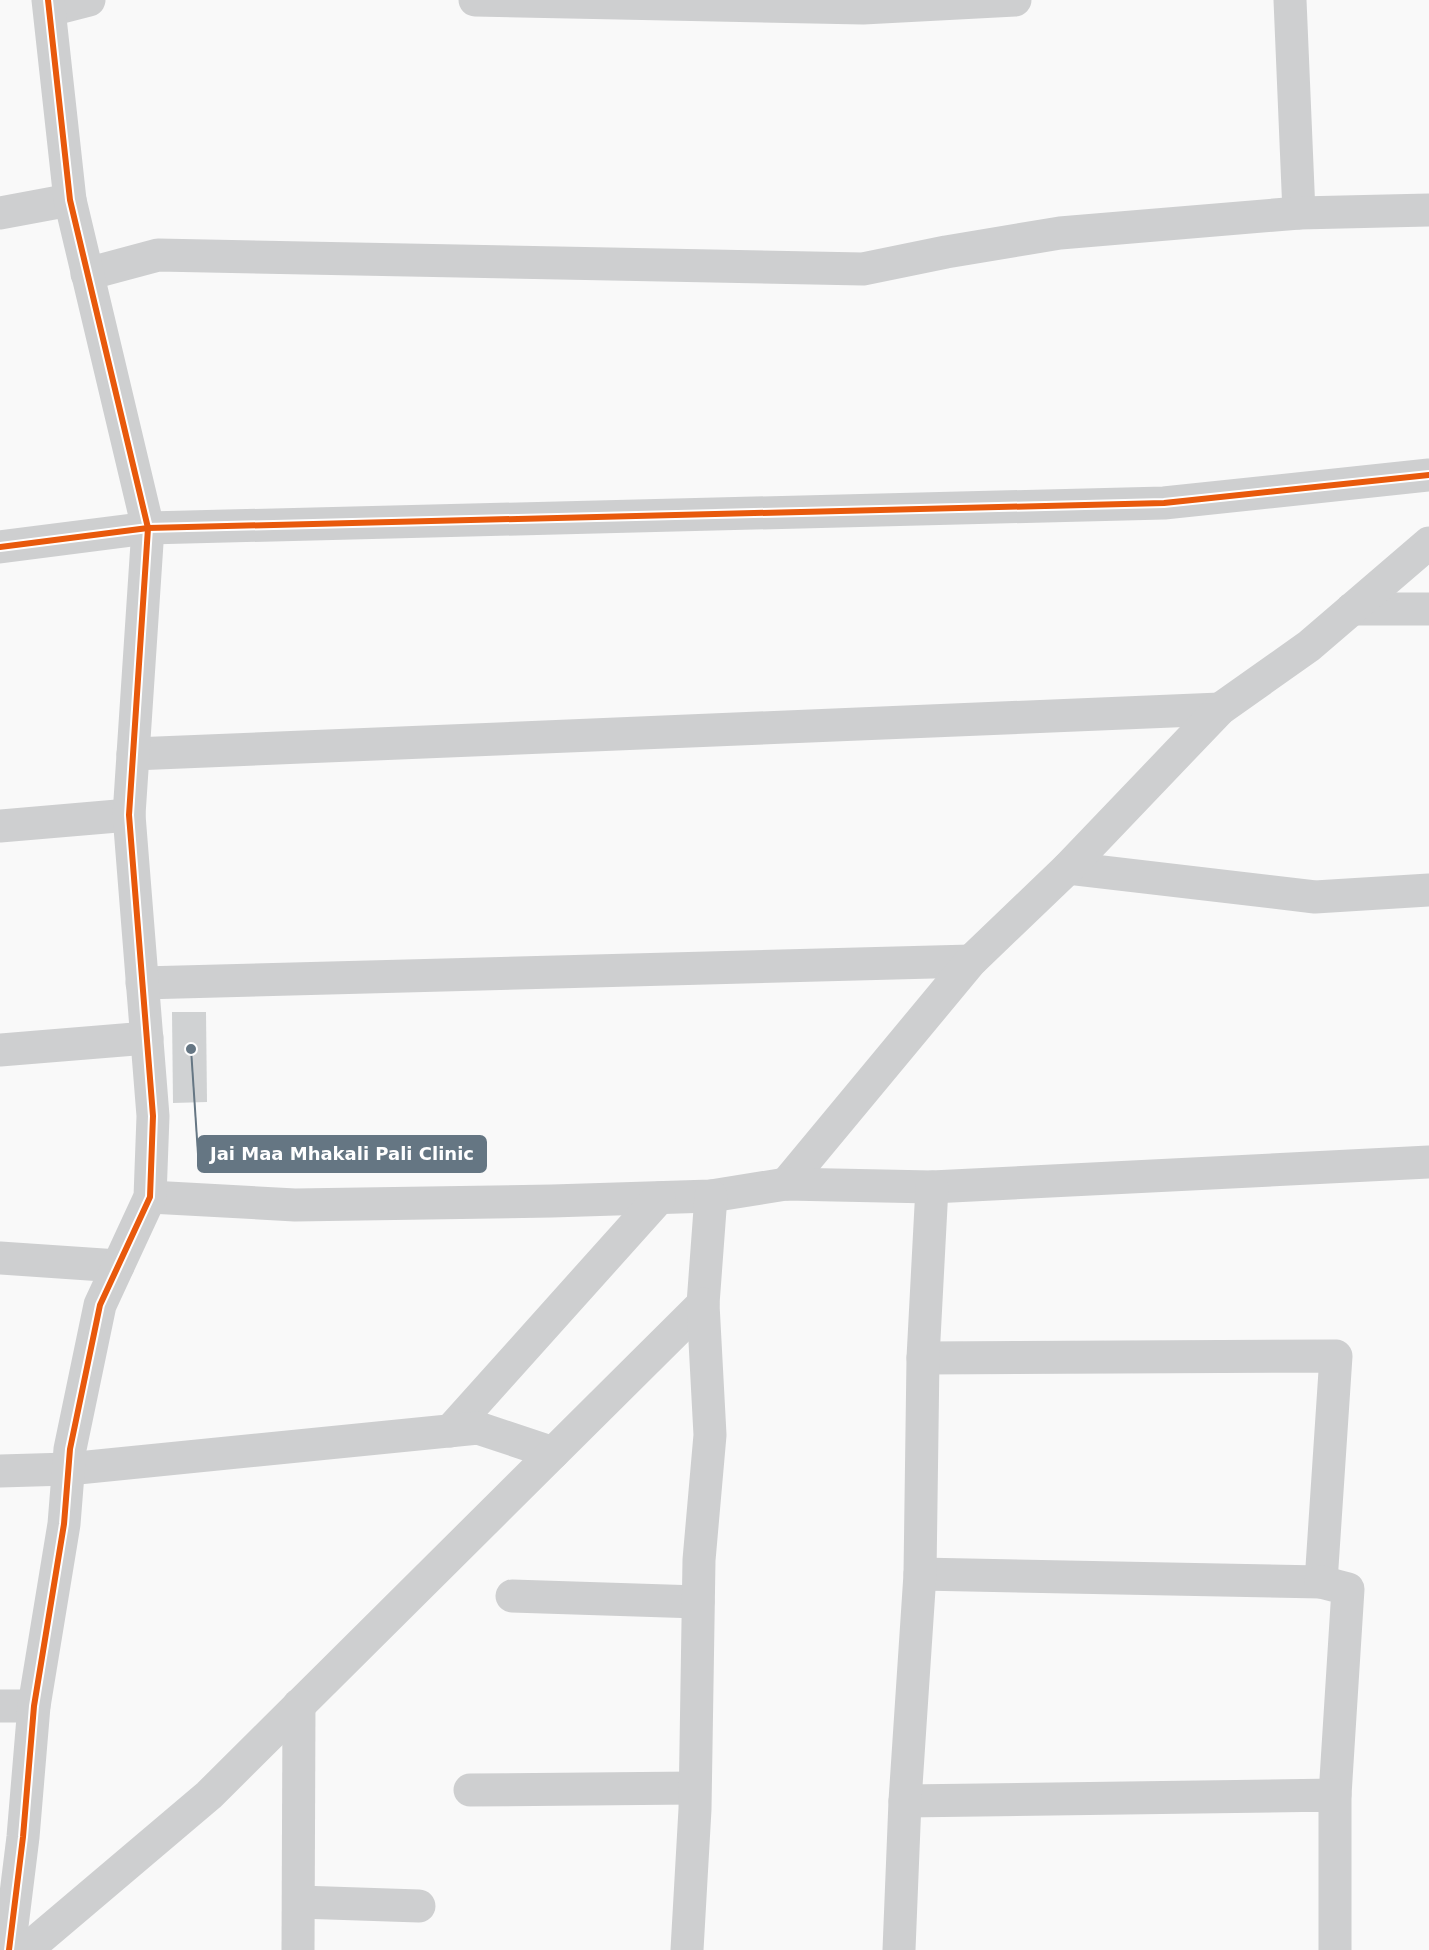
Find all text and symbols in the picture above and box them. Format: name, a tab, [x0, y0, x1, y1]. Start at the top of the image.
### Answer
callout: Jai Maa Mhakali Pali Clinic	[198, 1136, 486, 1172]
text: Jai Maa Mhakali Pali Clinic	[208, 1143, 474, 1164]

